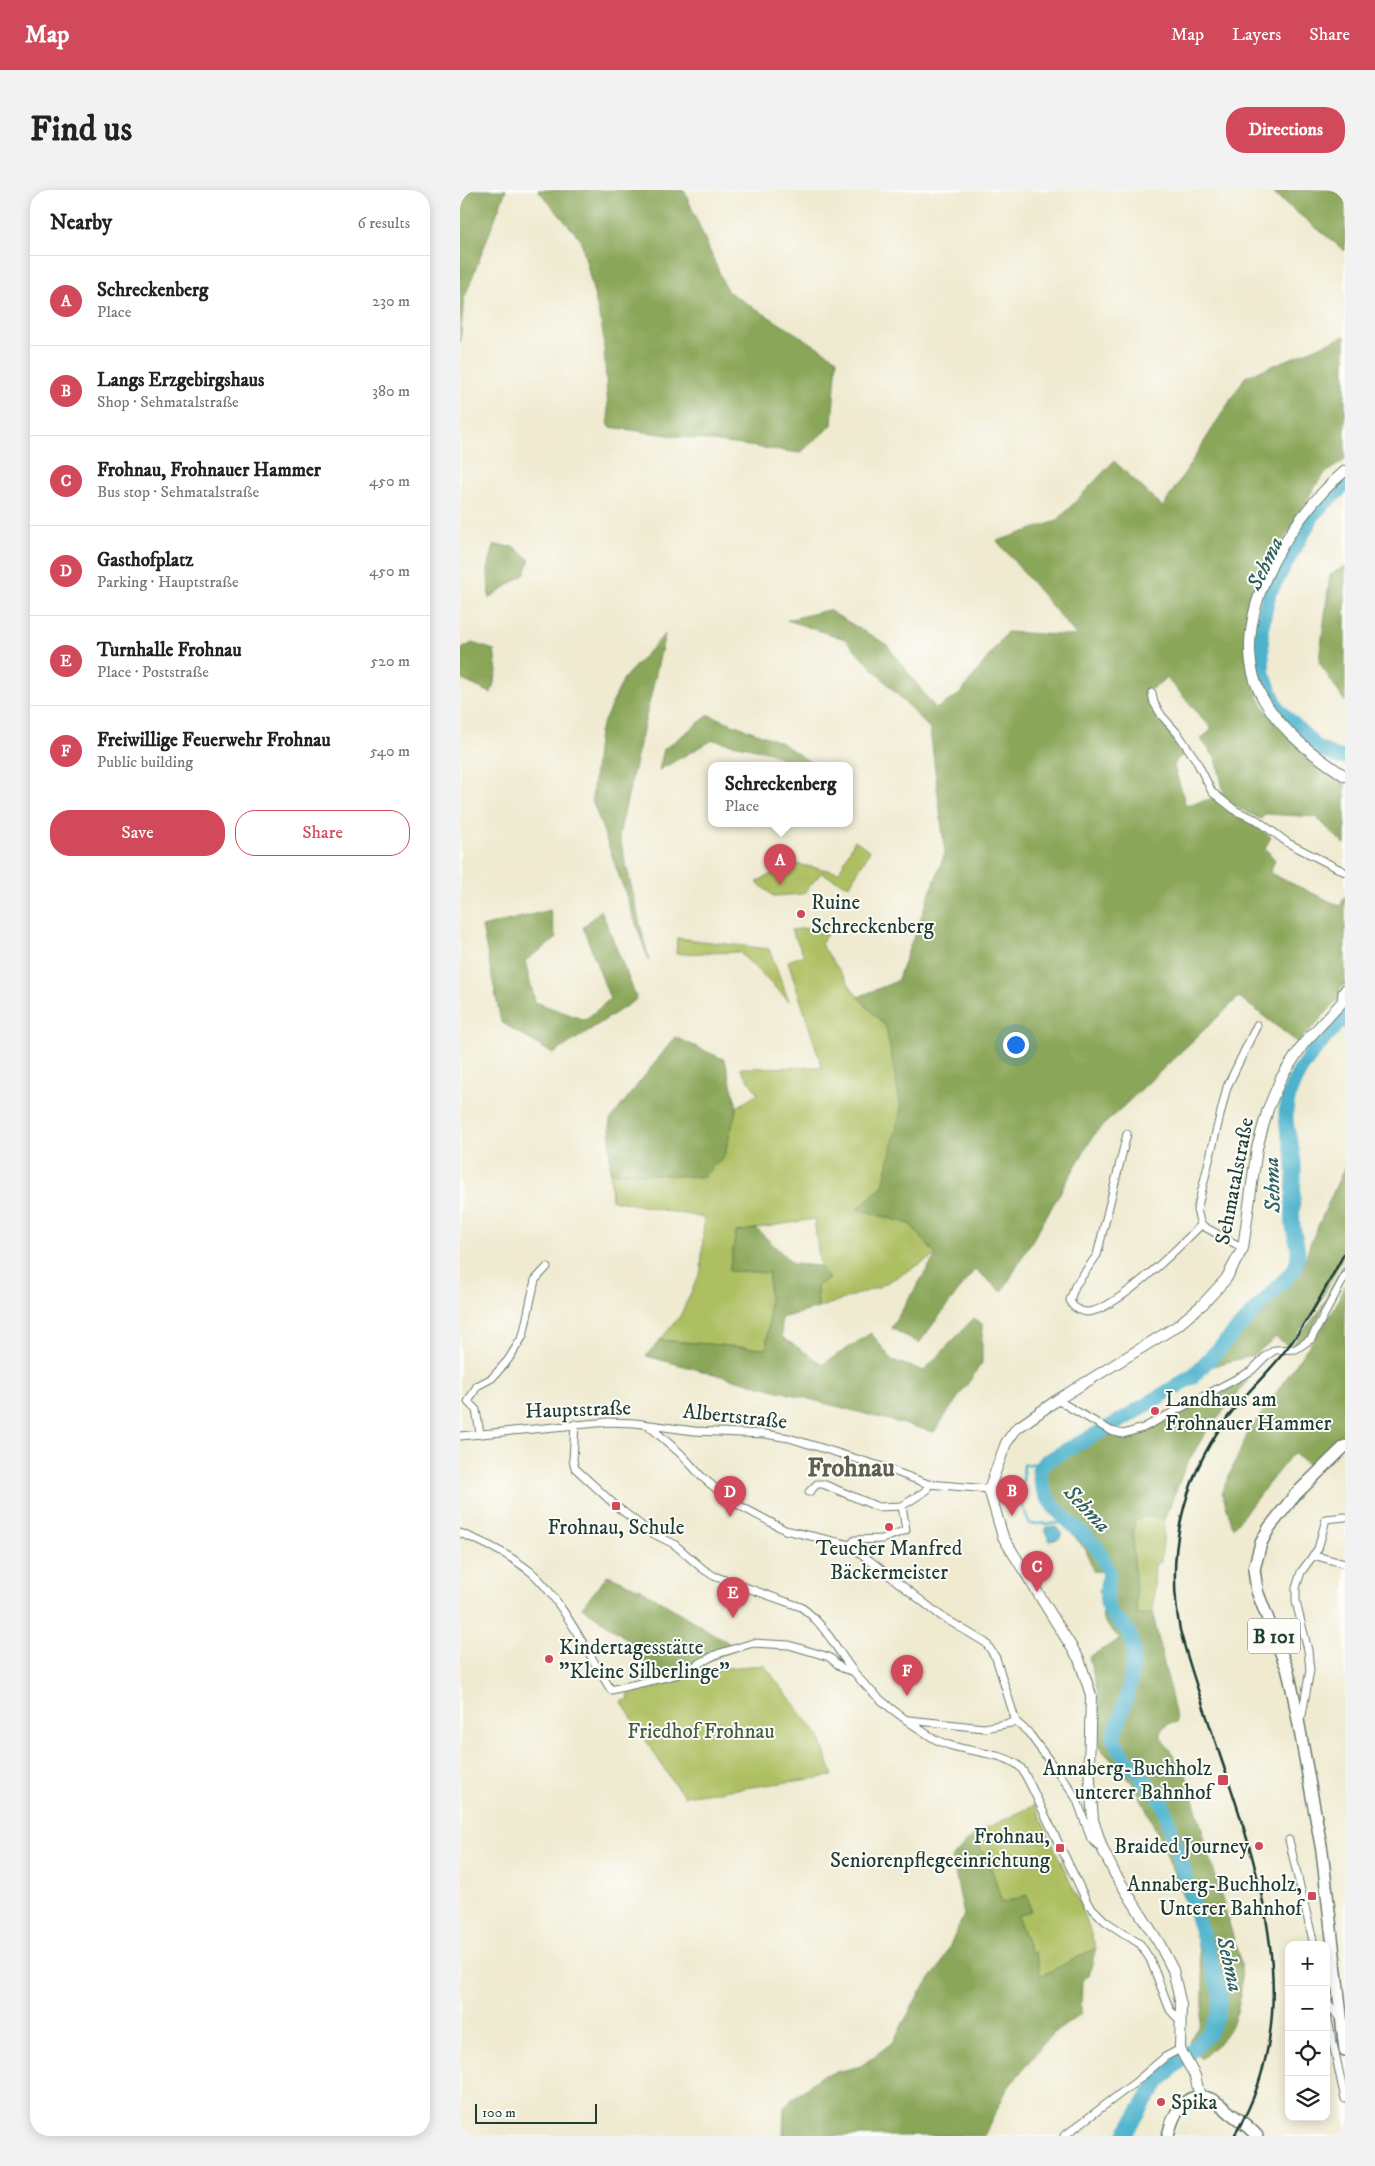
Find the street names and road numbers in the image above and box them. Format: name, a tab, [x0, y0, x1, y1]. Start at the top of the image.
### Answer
street label: Sehmatalstraße	[1210, 1115, 1260, 1247]
street label: Hauptstraße	[525, 1395, 632, 1425]
street label: Albertstraße	[682, 1399, 789, 1435]
road number: B 101	[1248, 1618, 1300, 1654]

